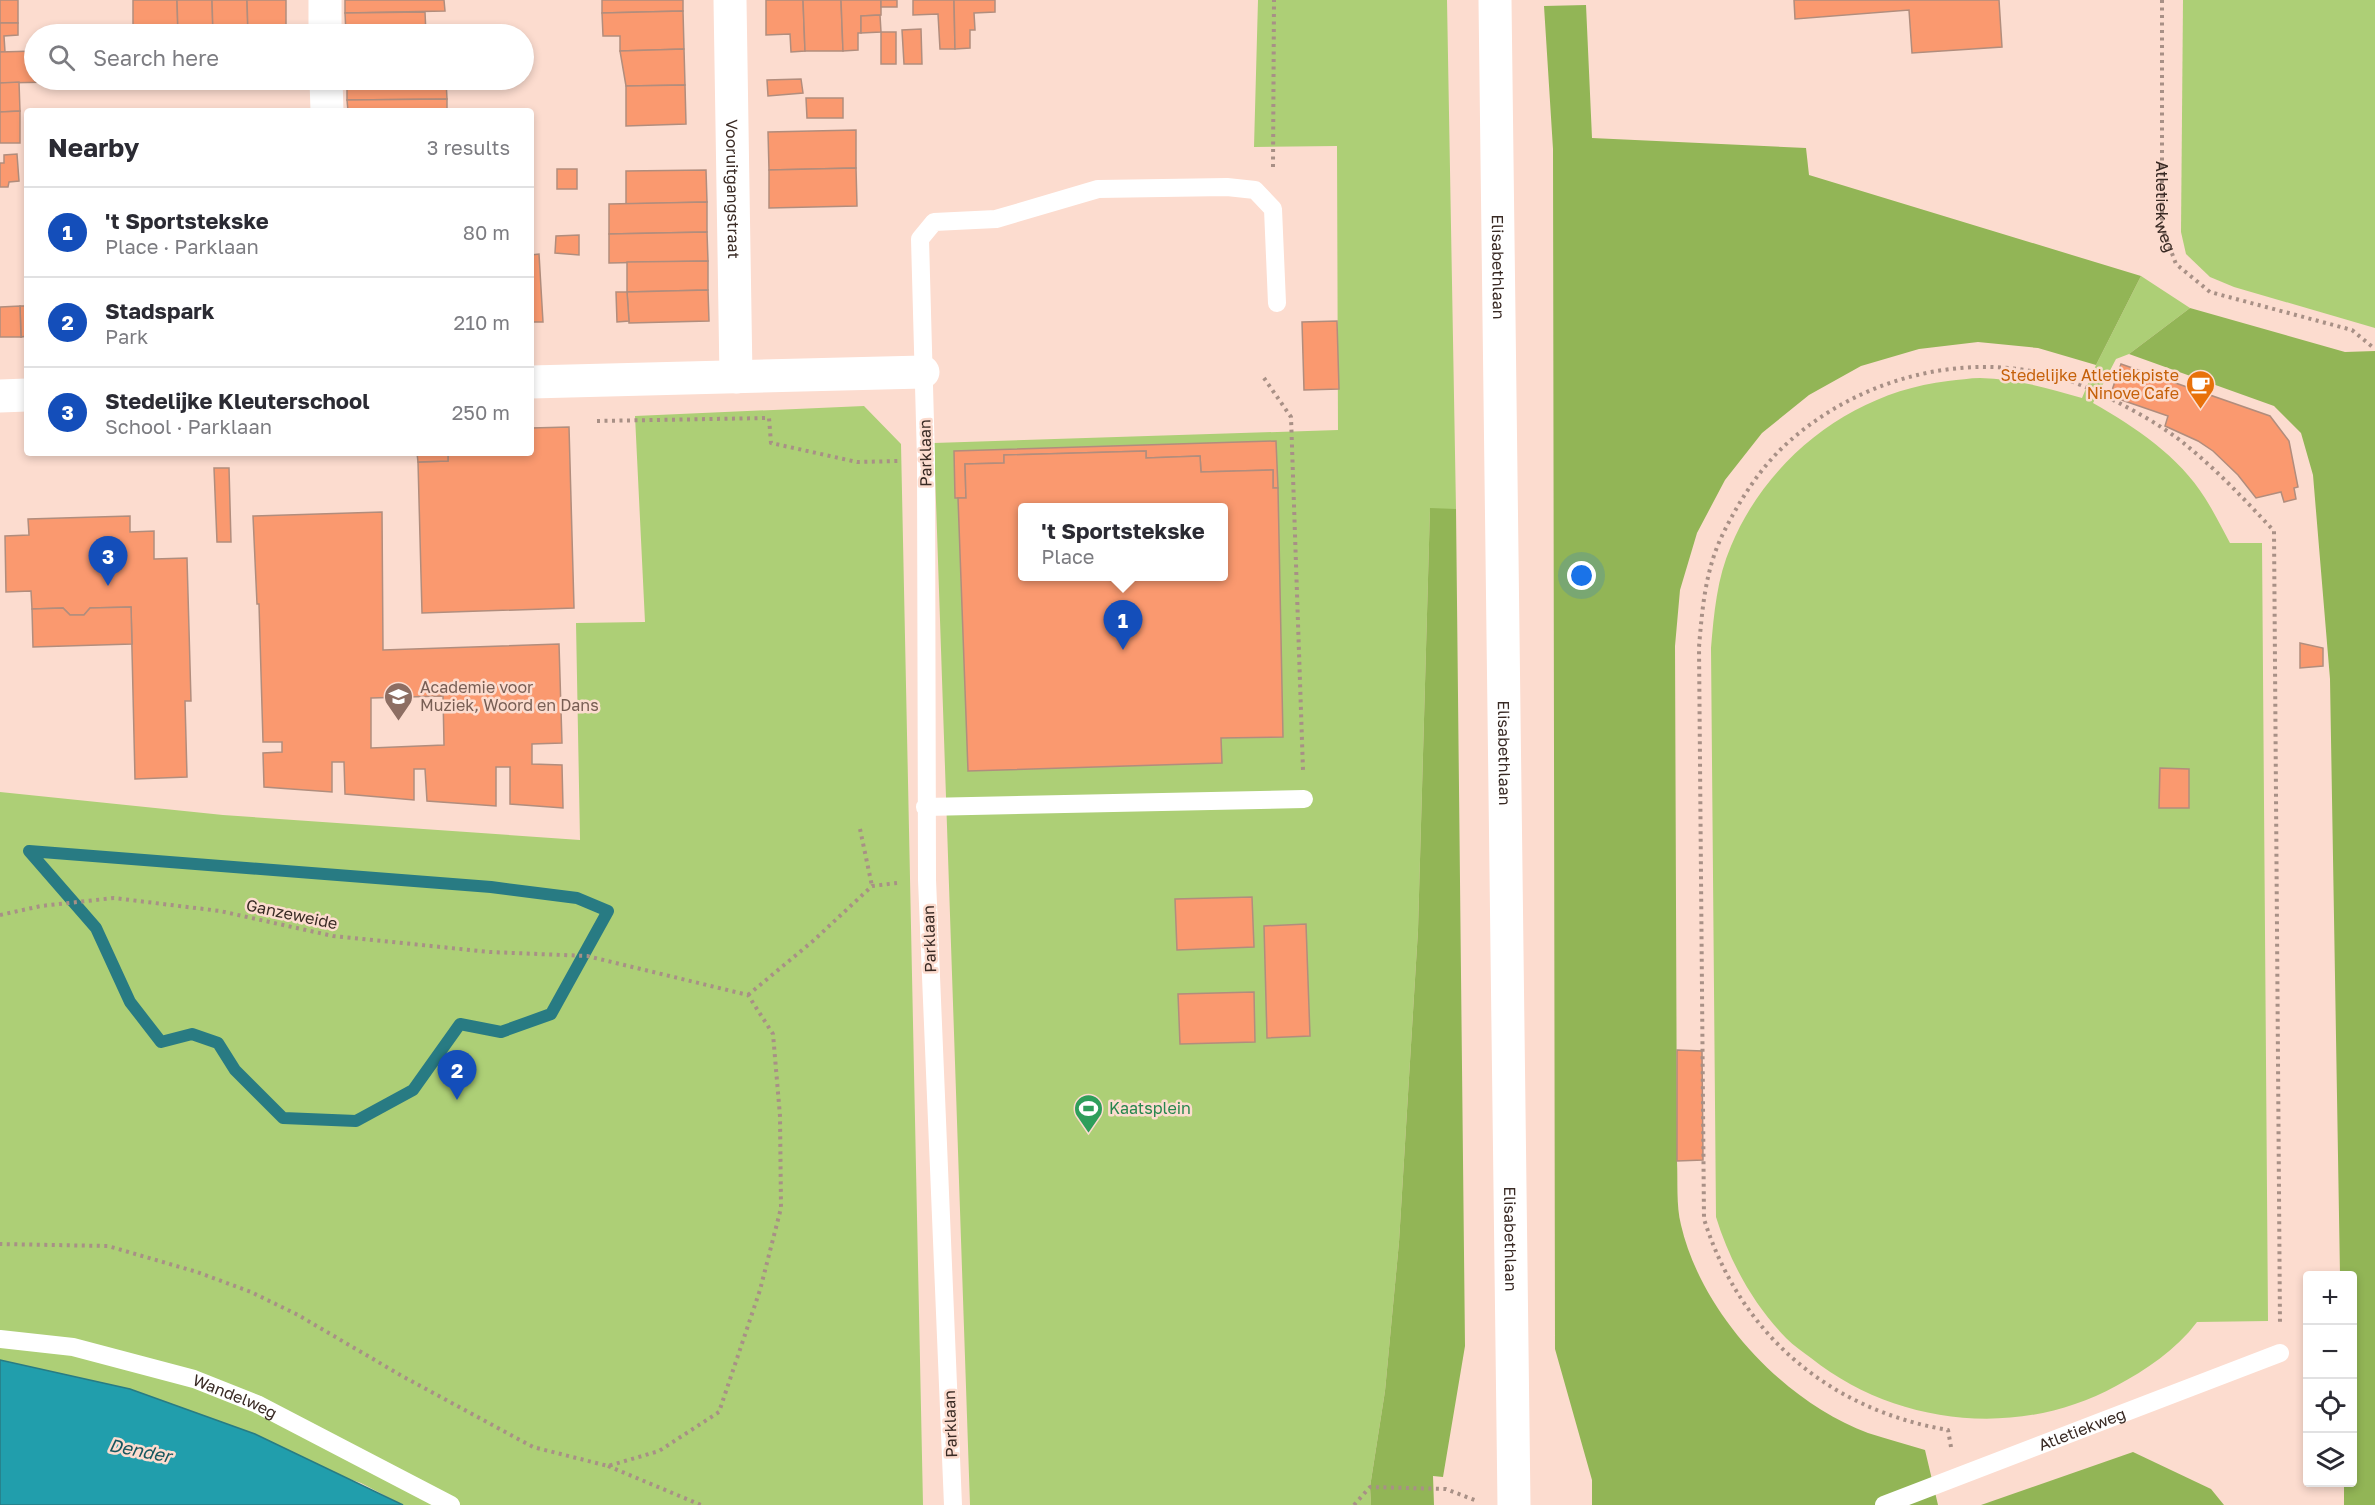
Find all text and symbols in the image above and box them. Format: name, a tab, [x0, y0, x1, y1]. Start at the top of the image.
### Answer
search box	[24, 24, 534, 90]
icon: search	[45, 41, 78, 74]
text: Search here	[93, 44, 219, 71]
street label: Vooruitgangstraat	[722, 119, 744, 259]
text: Nearby	[48, 132, 139, 163]
text: 3 results	[427, 135, 510, 159]
street label: Atletiekweg	[2151, 161, 2181, 255]
text: 't Sportstekske	[105, 207, 269, 234]
street label: Elisabethlaan	[1488, 214, 1509, 320]
text: 1	[62, 220, 73, 244]
text: 80 m	[463, 220, 510, 244]
text: Place · Parklaan	[105, 234, 259, 258]
text: Stadspark	[105, 297, 215, 324]
text: 2	[61, 310, 74, 334]
text: 210 m	[454, 310, 510, 334]
text: Park	[105, 324, 148, 348]
place label: Stedelijke Atletiekpiste Ninove Cafe	[2001, 365, 2179, 403]
cafe icon: Stedelijke Atletiekpiste Ninove Cafe	[2184, 368, 2216, 410]
text: Stedelijke Kleuterschool	[105, 387, 370, 414]
text: 3	[61, 400, 74, 424]
text: 250 m	[452, 400, 510, 424]
text: School · Parklaan	[105, 414, 272, 438]
street label: Parklaan	[914, 419, 936, 487]
popup	[1018, 503, 1228, 581]
text: 't Sportstekske	[1041, 517, 1205, 544]
pin: 3	[88, 536, 128, 586]
text: Place	[1041, 544, 1094, 568]
your location	[1567, 561, 1596, 590]
pin: 1	[1104, 600, 1142, 650]
place label: Academie voor Muziek, Woord en Dans	[420, 677, 599, 715]
school or university icon: Academie voor Muziek, Woord en Dans	[383, 680, 415, 722]
street label: Elisabethlaan	[1494, 700, 1515, 806]
street label: Ganzeweide	[244, 895, 340, 933]
street label: Parklaan	[918, 905, 940, 973]
pin: 2	[438, 1050, 476, 1100]
sports icon: Kaatsplein	[1072, 1092, 1104, 1134]
place label: Kaatsplein	[1109, 1098, 1191, 1118]
street label: Elisabethlaan	[1500, 1186, 1521, 1292]
map controls	[2303, 1271, 2357, 1487]
button: +	[2303, 1271, 2357, 1325]
button: −	[2303, 1325, 2357, 1379]
street label: Wandelweg	[190, 1370, 281, 1423]
button: locate	[2303, 1379, 2357, 1433]
street label: Parklaan	[939, 1390, 961, 1458]
street label: Atletiekweg	[2035, 1403, 2128, 1455]
water label: Dender	[107, 1433, 176, 1467]
button: layers	[2303, 1433, 2357, 1487]

